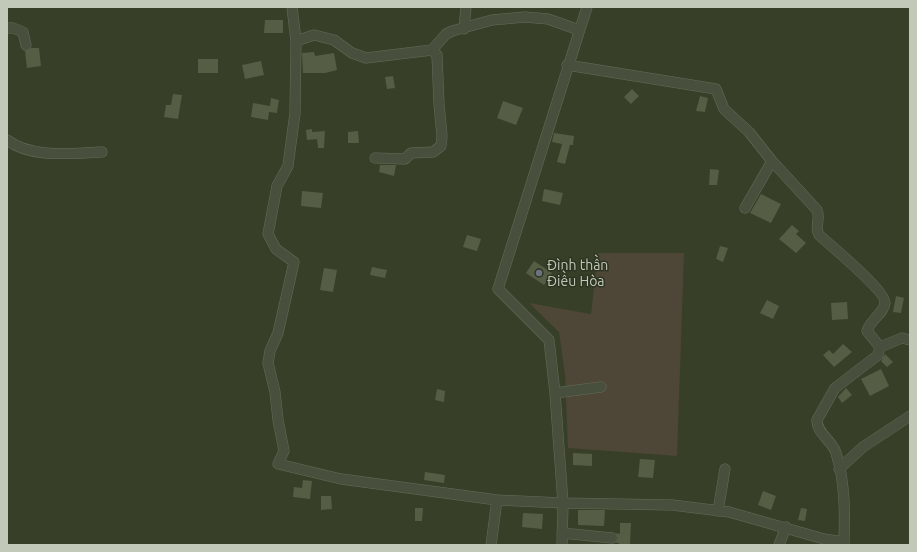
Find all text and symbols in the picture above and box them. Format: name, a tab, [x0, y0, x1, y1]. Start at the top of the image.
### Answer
place label: Đình thần Điều Hòa	[547, 257, 608, 290]
marker: Đình thần Điều Hòa	[534, 268, 544, 278]

